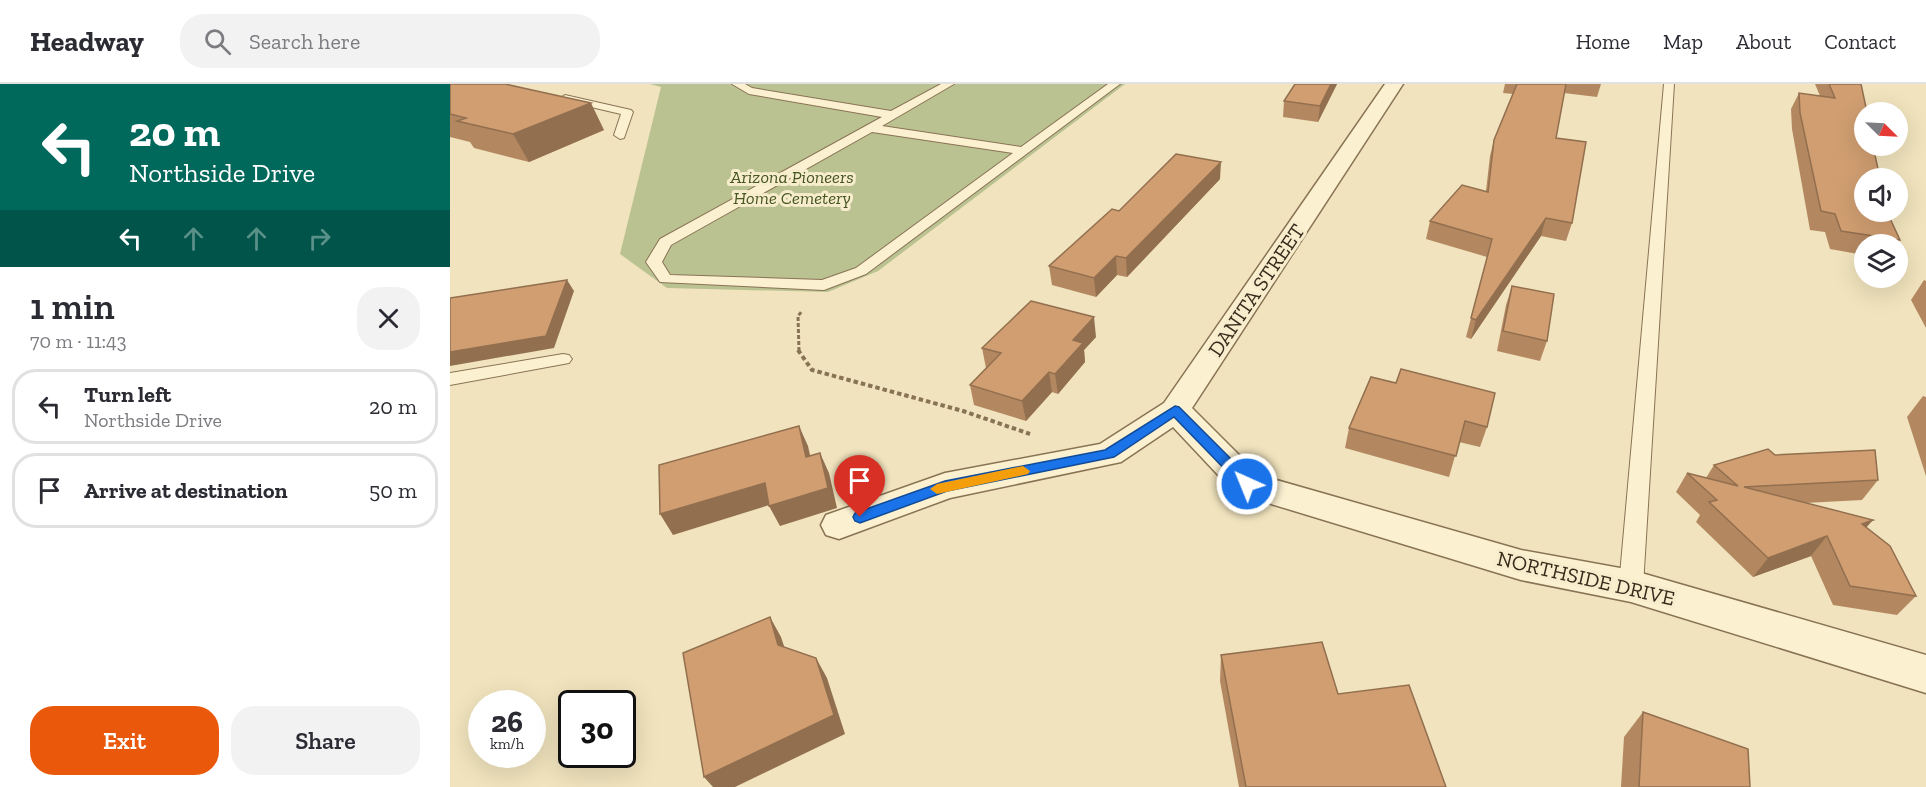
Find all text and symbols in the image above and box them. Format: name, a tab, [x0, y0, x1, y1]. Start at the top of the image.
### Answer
search box	[180, 14, 600, 68]
text: Headway	[30, 25, 144, 58]
icon: search	[201, 25, 234, 58]
text: Search here	[249, 28, 360, 55]
text: Home	[1576, 29, 1630, 54]
text: Map	[1663, 29, 1703, 54]
text: About	[1736, 29, 1791, 54]
text: Contact	[1824, 29, 1896, 54]
north arrow	[1854, 102, 1908, 156]
map controls	[1854, 102, 1908, 288]
text: 20 m	[129, 106, 220, 157]
icon: left	[30, 108, 108, 186]
text: Northside Drive	[129, 157, 315, 189]
park label: Arizona Pioneers Home Cemetery	[729, 166, 854, 209]
button: sound	[1854, 168, 1908, 222]
street label: DANITA STREET	[1202, 219, 1310, 361]
icon: left	[114, 222, 147, 255]
icon: ahead	[177, 222, 210, 255]
icon: ahead	[240, 222, 273, 255]
icon: right	[303, 222, 336, 255]
button: layers	[1854, 234, 1908, 288]
text: 1 min	[30, 285, 115, 328]
button: close	[357, 287, 420, 350]
text: 70 m · 11:43	[30, 329, 127, 353]
text: Turn left	[84, 381, 171, 408]
icon: left	[33, 390, 66, 423]
text: 20 m	[369, 393, 417, 420]
text: Northside Drive	[84, 408, 222, 432]
position arrow	[1215, 452, 1279, 516]
pin	[834, 455, 885, 517]
icon: arrive	[843, 464, 876, 497]
icon: arrive	[33, 474, 66, 507]
text: Arrive at destination	[84, 477, 287, 504]
text: 50 m	[369, 477, 417, 504]
street label: NORTHSIDE DRIVE	[1495, 545, 1677, 611]
speed limit sign: 30	[558, 690, 636, 768]
text: 26	[491, 704, 523, 740]
button: Exit	[30, 706, 219, 775]
button: Share	[231, 706, 420, 775]
text: km/h	[490, 735, 524, 753]

